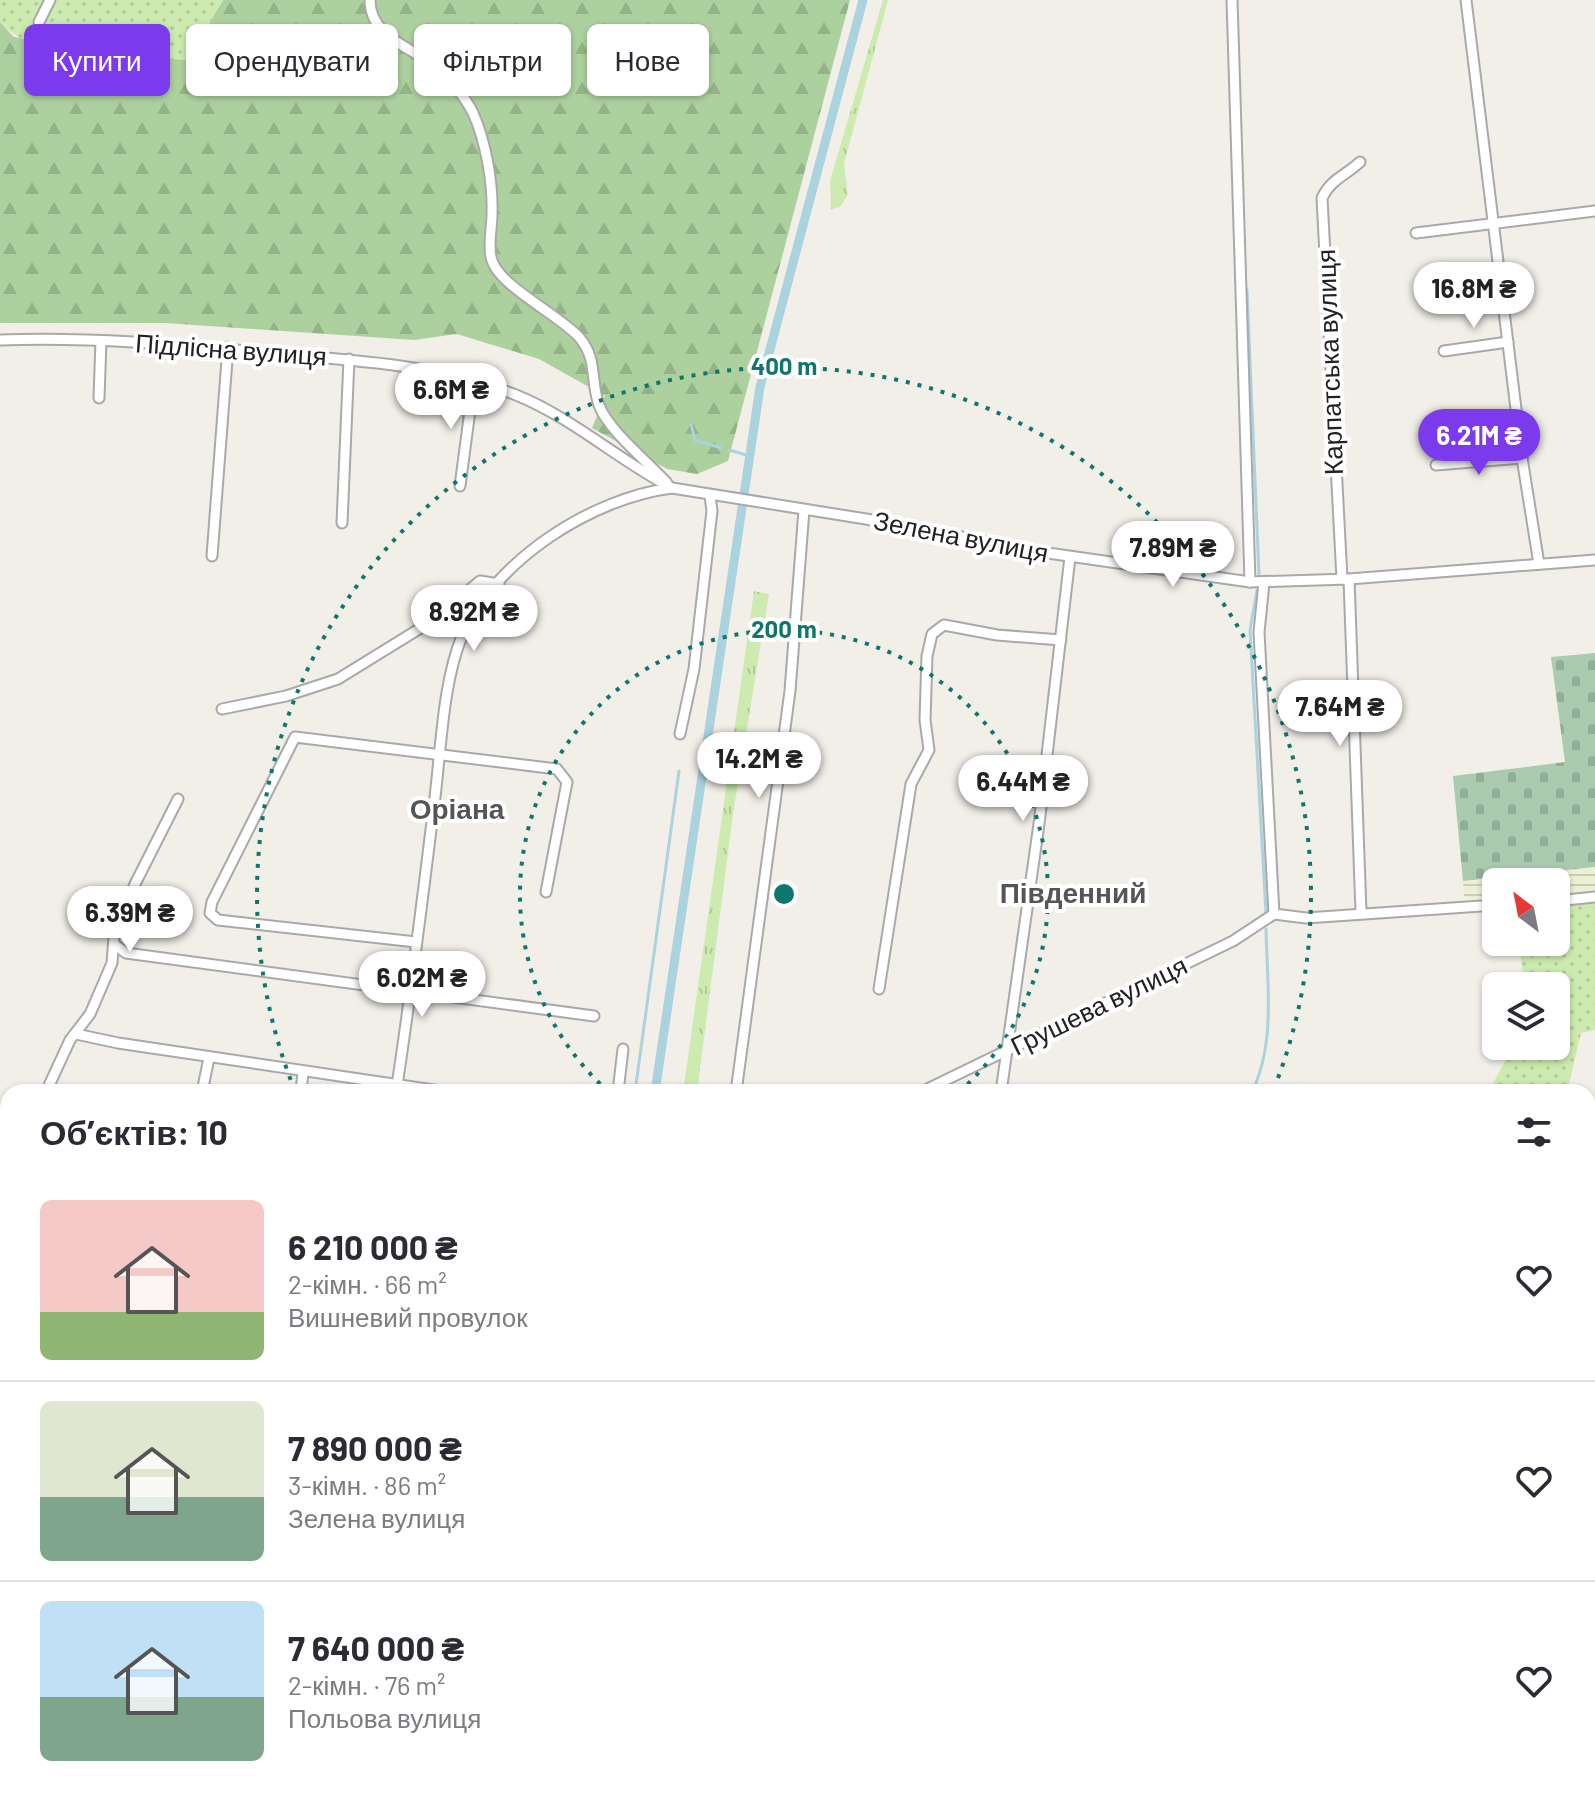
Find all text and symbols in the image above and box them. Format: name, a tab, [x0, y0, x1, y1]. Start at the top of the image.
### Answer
chip: Купити	[24, 24, 170, 96]
chip: Орендувати	[186, 24, 398, 96]
chip: Фільтри	[414, 24, 571, 96]
chip: Нове	[587, 24, 709, 96]
street label: Карпатська вулиця	[1309, 249, 1348, 476]
pin: 16.8M ₴	[1400, 262, 1548, 330]
text: 16.8M ₴	[1431, 272, 1517, 303]
street label: Підлісна вулиця	[134, 326, 328, 371]
text: 400 m	[751, 351, 817, 380]
pin: 6.6M ₴	[386, 363, 516, 431]
text: 6.6M ₴	[413, 373, 489, 404]
pin: 6.21M ₴	[1405, 409, 1553, 477]
text: 6.21M ₴	[1436, 419, 1522, 450]
street label: Зелена вулиця	[871, 503, 1051, 568]
pin: 7.89M ₴	[1099, 521, 1247, 589]
text: 7.89M ₴	[1129, 531, 1217, 562]
pin: 8.92M ₴	[400, 585, 548, 653]
text: 8.92M ₴	[429, 595, 519, 626]
text: 200 m	[751, 614, 817, 643]
pin: 7.64M ₴	[1266, 680, 1414, 748]
text: 7.64M ₴	[1295, 690, 1385, 721]
pin: 14.2M ₴	[685, 732, 833, 800]
text: 14.2M ₴	[715, 742, 803, 773]
pin: 6.44M ₴	[949, 755, 1097, 823]
text: 6.44M ₴	[976, 765, 1070, 796]
district label: Оріана	[410, 791, 505, 825]
north arrow	[1482, 868, 1570, 956]
map controls	[1482, 868, 1570, 1060]
district label: Південний	[1000, 875, 1146, 909]
centre of rings	[770, 880, 798, 908]
pin: 6.39M ₴	[56, 886, 204, 954]
text: 6.39M ₴	[85, 896, 175, 927]
street label: Грушева вулиця	[1005, 948, 1192, 1061]
pin: 6.02M ₴	[348, 951, 496, 1019]
text: 6.02M ₴	[377, 961, 467, 992]
button: layers	[1482, 972, 1570, 1060]
icon: filters	[1512, 1110, 1556, 1154]
text: Об’єктів: 10	[40, 1111, 228, 1152]
text: 6 210 000 ₴	[288, 1226, 458, 1267]
icon: home	[104, 1232, 200, 1328]
icon: heart	[1512, 1258, 1556, 1302]
text: 2-кімн. · 66 m²	[288, 1268, 447, 1299]
text: Вишневий провулок	[288, 1301, 528, 1332]
text: 7 890 000 ₴	[288, 1427, 462, 1468]
icon: home	[104, 1433, 200, 1529]
icon: heart	[1512, 1459, 1556, 1503]
text: 3-кімн. · 86 m²	[288, 1469, 446, 1500]
text: Зелена вулиця	[288, 1502, 465, 1533]
text: 7 640 000 ₴	[288, 1627, 464, 1668]
icon: home	[104, 1633, 200, 1729]
icon: heart	[1512, 1659, 1556, 1703]
text: 2-кімн. · 76 m²	[288, 1669, 446, 1700]
text: Польова вулиця	[288, 1702, 481, 1733]

